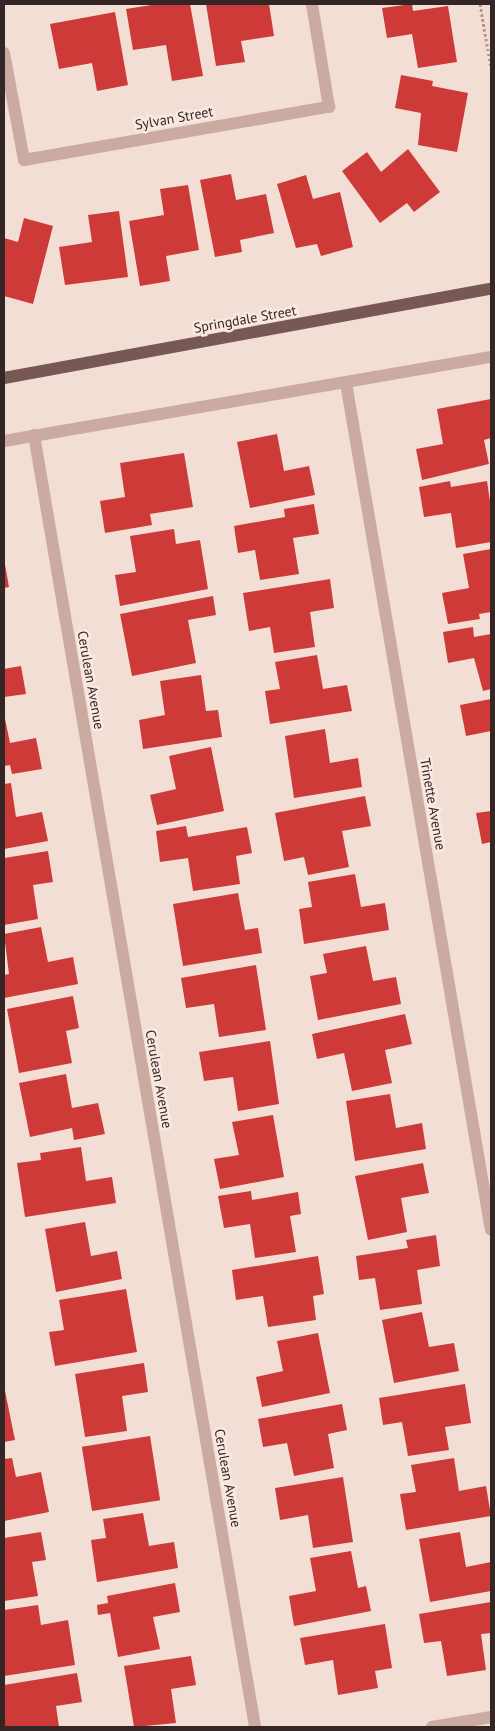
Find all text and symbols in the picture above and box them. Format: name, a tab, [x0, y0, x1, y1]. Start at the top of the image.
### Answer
street label: Sylvan Street	[134, 103, 214, 133]
street label: Springdale Street	[192, 302, 298, 336]
street label: Cerulean Avenue	[74, 629, 108, 731]
street label: Trinette Avenue	[417, 757, 449, 851]
street label: Cerulean Avenue	[142, 1028, 176, 1130]
street label: Cerulean Avenue	[211, 1427, 245, 1529]

